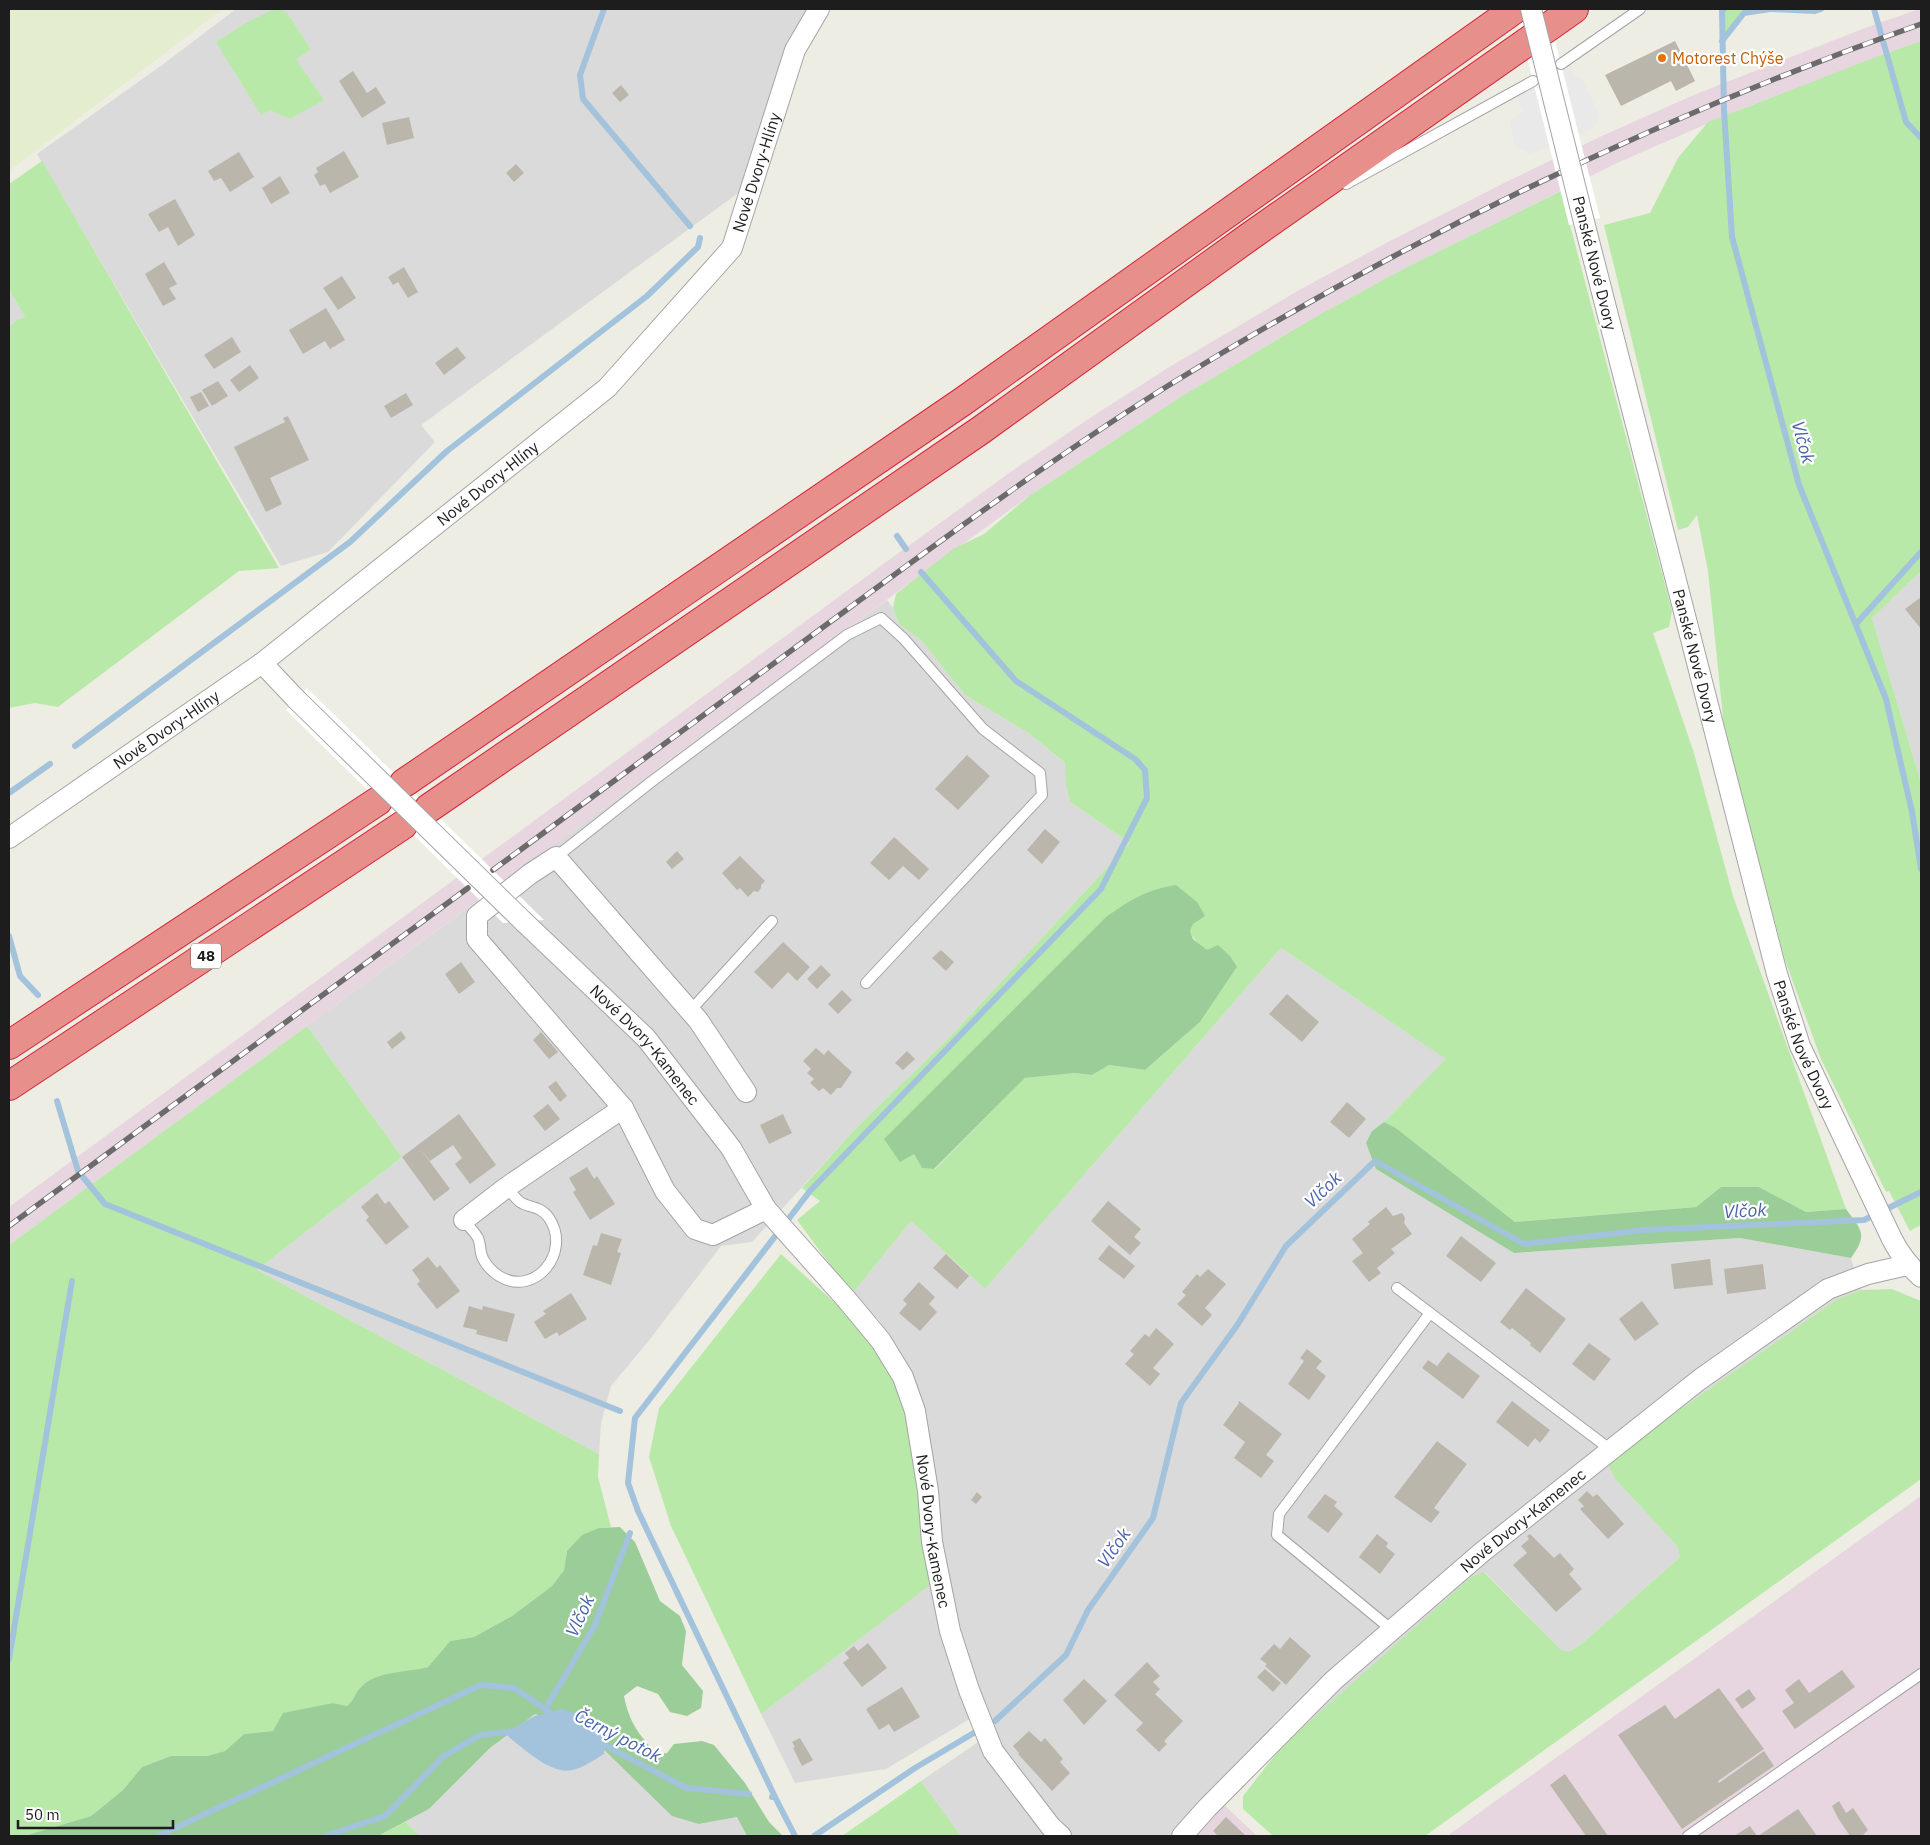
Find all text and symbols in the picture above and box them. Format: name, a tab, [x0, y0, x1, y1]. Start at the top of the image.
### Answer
place label: Motorest Chýše	[1672, 48, 1784, 68]
marker: Motorest Chýše	[1656, 52, 1668, 64]
street label: Nové Dvory-Hlíny	[728, 110, 785, 235]
street label: Panské Nové Dvory	[1569, 194, 1621, 332]
water label: Vlčok	[1787, 418, 1820, 466]
street label: Nové Dvory-Hlíny	[432, 437, 543, 530]
street label: Panské Nové Dvory	[1669, 587, 1722, 725]
street label: Nové Dvory-Hlíny	[109, 686, 223, 773]
road number: 48	[191, 944, 221, 968]
street label: Panské Nové Dvory	[1770, 977, 1839, 1113]
street label: Nové Dvory-Kamenec	[586, 980, 704, 1109]
water label: Vlčok	[1299, 1166, 1347, 1213]
water label: Vlčok	[1723, 1198, 1768, 1223]
street label: Nové Dvory-Kamenec	[912, 1453, 955, 1610]
street label: Nové Dvory-Kamenec	[1456, 1464, 1590, 1577]
water label: Vlčok	[1092, 1523, 1136, 1572]
water label: Vlčok	[560, 1591, 599, 1640]
water label: Černý potok	[571, 1703, 667, 1768]
scale bar	[18, 1798, 172, 1830]
text: 50 m	[25, 1805, 60, 1824]

